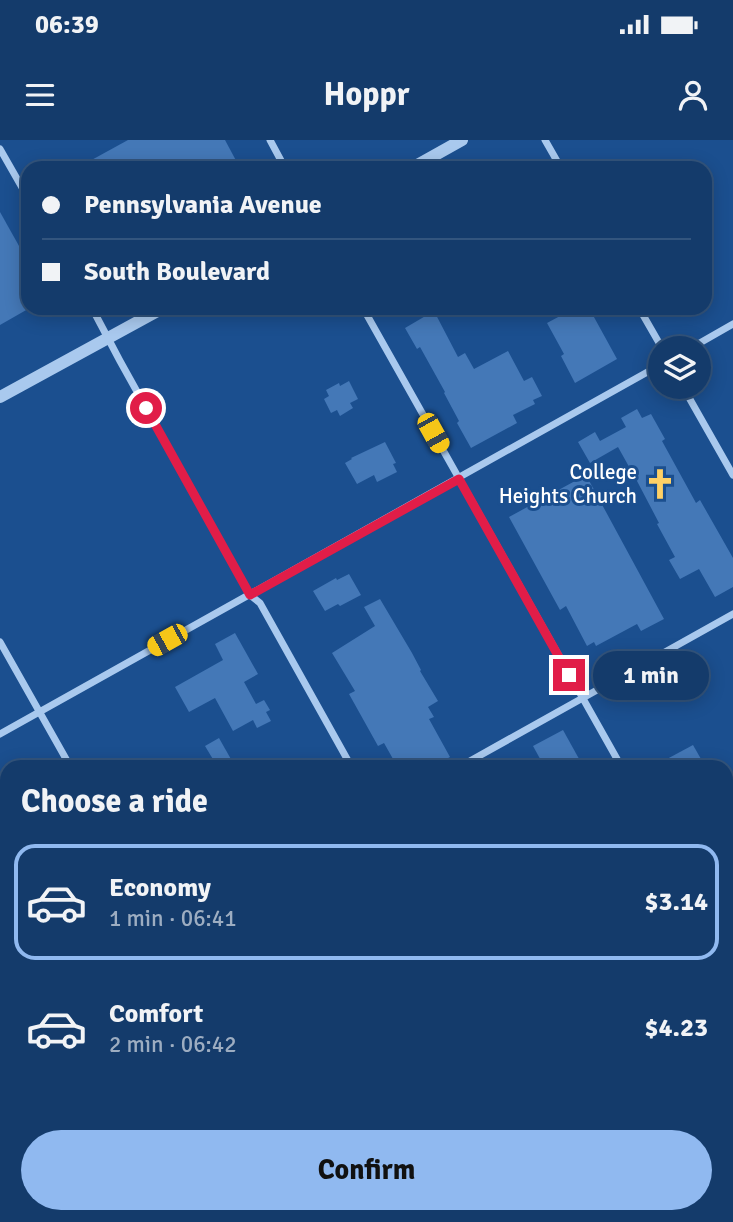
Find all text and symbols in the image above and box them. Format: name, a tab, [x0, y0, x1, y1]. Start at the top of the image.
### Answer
text: 06:39	[35, 9, 99, 41]
text: Hoppr	[324, 75, 409, 114]
icon: menu	[21, 76, 59, 114]
icon: person	[674, 76, 712, 114]
text: Pennsylvania Avenue	[84, 189, 322, 221]
text: South Boulevard	[84, 256, 270, 288]
map controls	[648, 336, 711, 399]
button: layers	[648, 336, 711, 399]
route start	[130, 392, 162, 424]
car	[414, 410, 453, 456]
place label: College Heights Church	[499, 459, 637, 509]
church icon: College Heights Church	[643, 467, 677, 501]
car	[144, 621, 191, 659]
callout: 1 min	[594, 650, 709, 700]
route end	[553, 659, 585, 691]
text: 1 min	[623, 661, 679, 690]
text: Choose a ride	[21, 782, 208, 821]
icon: car	[25, 871, 88, 934]
text: Economy	[109, 872, 211, 904]
text: $3.14	[644, 886, 708, 918]
text: 1 min · 06:41	[109, 904, 237, 933]
icon: car	[25, 997, 88, 1060]
text: Comfort	[109, 998, 203, 1030]
text: $4.23	[644, 1012, 708, 1044]
text: 2 min · 06:42	[109, 1030, 237, 1059]
button: Confirm	[21, 1130, 712, 1210]

